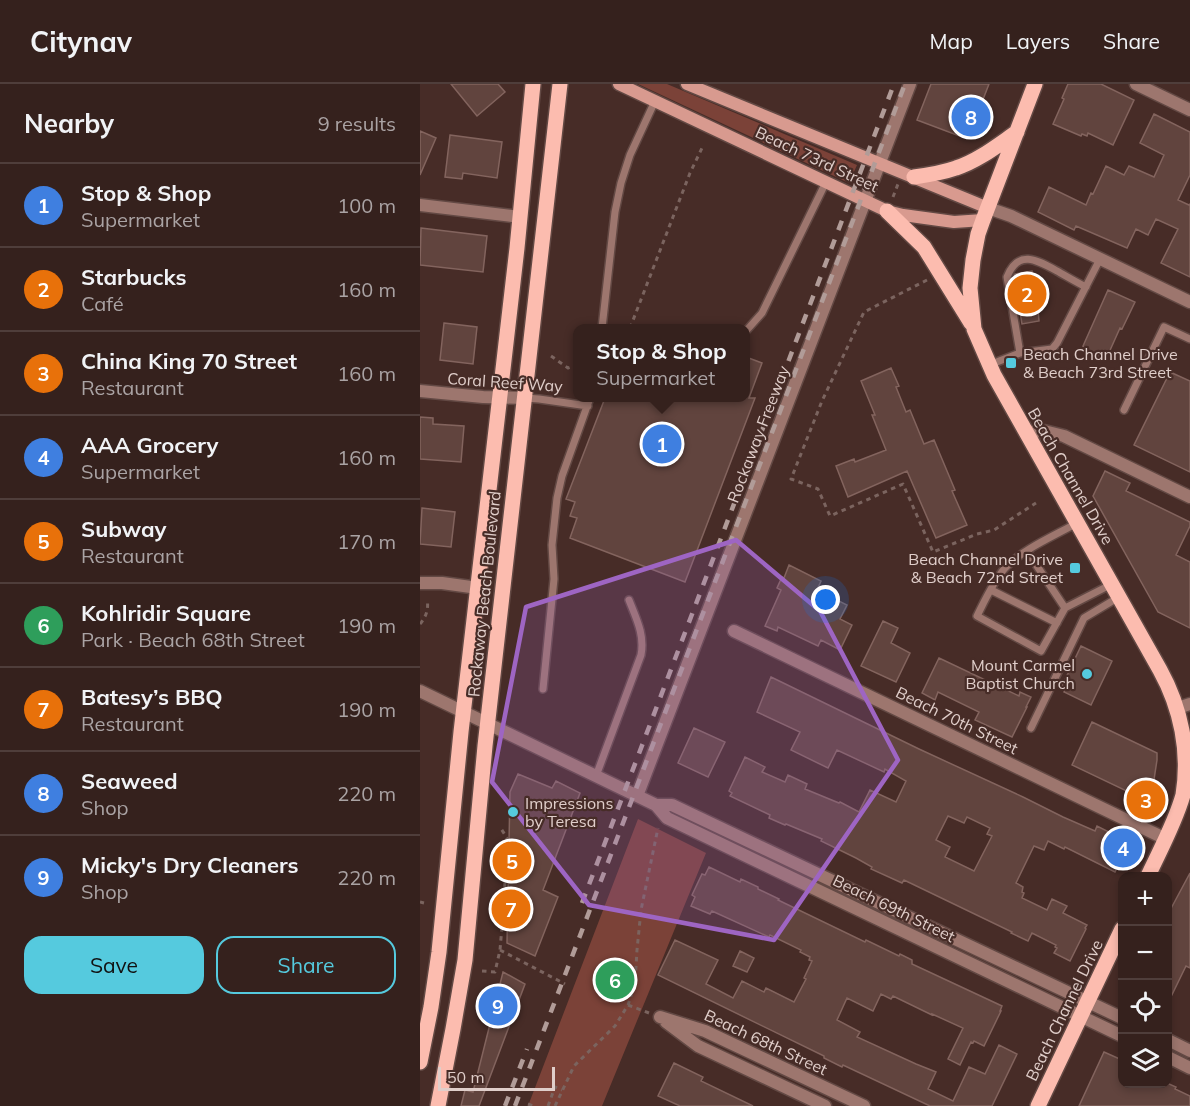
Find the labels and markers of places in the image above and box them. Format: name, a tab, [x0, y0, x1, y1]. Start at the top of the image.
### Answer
pin: 8	[952, 94, 990, 140]
pin: 2	[1008, 272, 1046, 316]
place label: Beach Channel Drive & Beach 73rd Street	[1023, 344, 1178, 382]
marker: Beach Channel Drive & Beach 73rd Street	[1004, 356, 1018, 370]
pin: 1	[642, 422, 682, 466]
place label: Beach Channel Drive & Beach 72nd Street	[908, 549, 1063, 587]
marker: Beach Channel Drive & Beach 72nd Street	[1068, 561, 1082, 575]
place label: Mount Carmel Baptist Church	[965, 655, 1075, 693]
marker: Mount Carmel Baptist Church	[1080, 667, 1094, 681]
pin: 3	[1126, 778, 1166, 822]
place label: Impressions by Teresa	[525, 793, 613, 831]
marker: Impressions by Teresa	[506, 805, 520, 819]
pin: 4	[1104, 826, 1142, 870]
pin: 5	[492, 838, 532, 884]
pin: 7	[492, 886, 530, 932]
pin: 6	[596, 958, 634, 1002]
pin: 9	[478, 984, 518, 1028]

